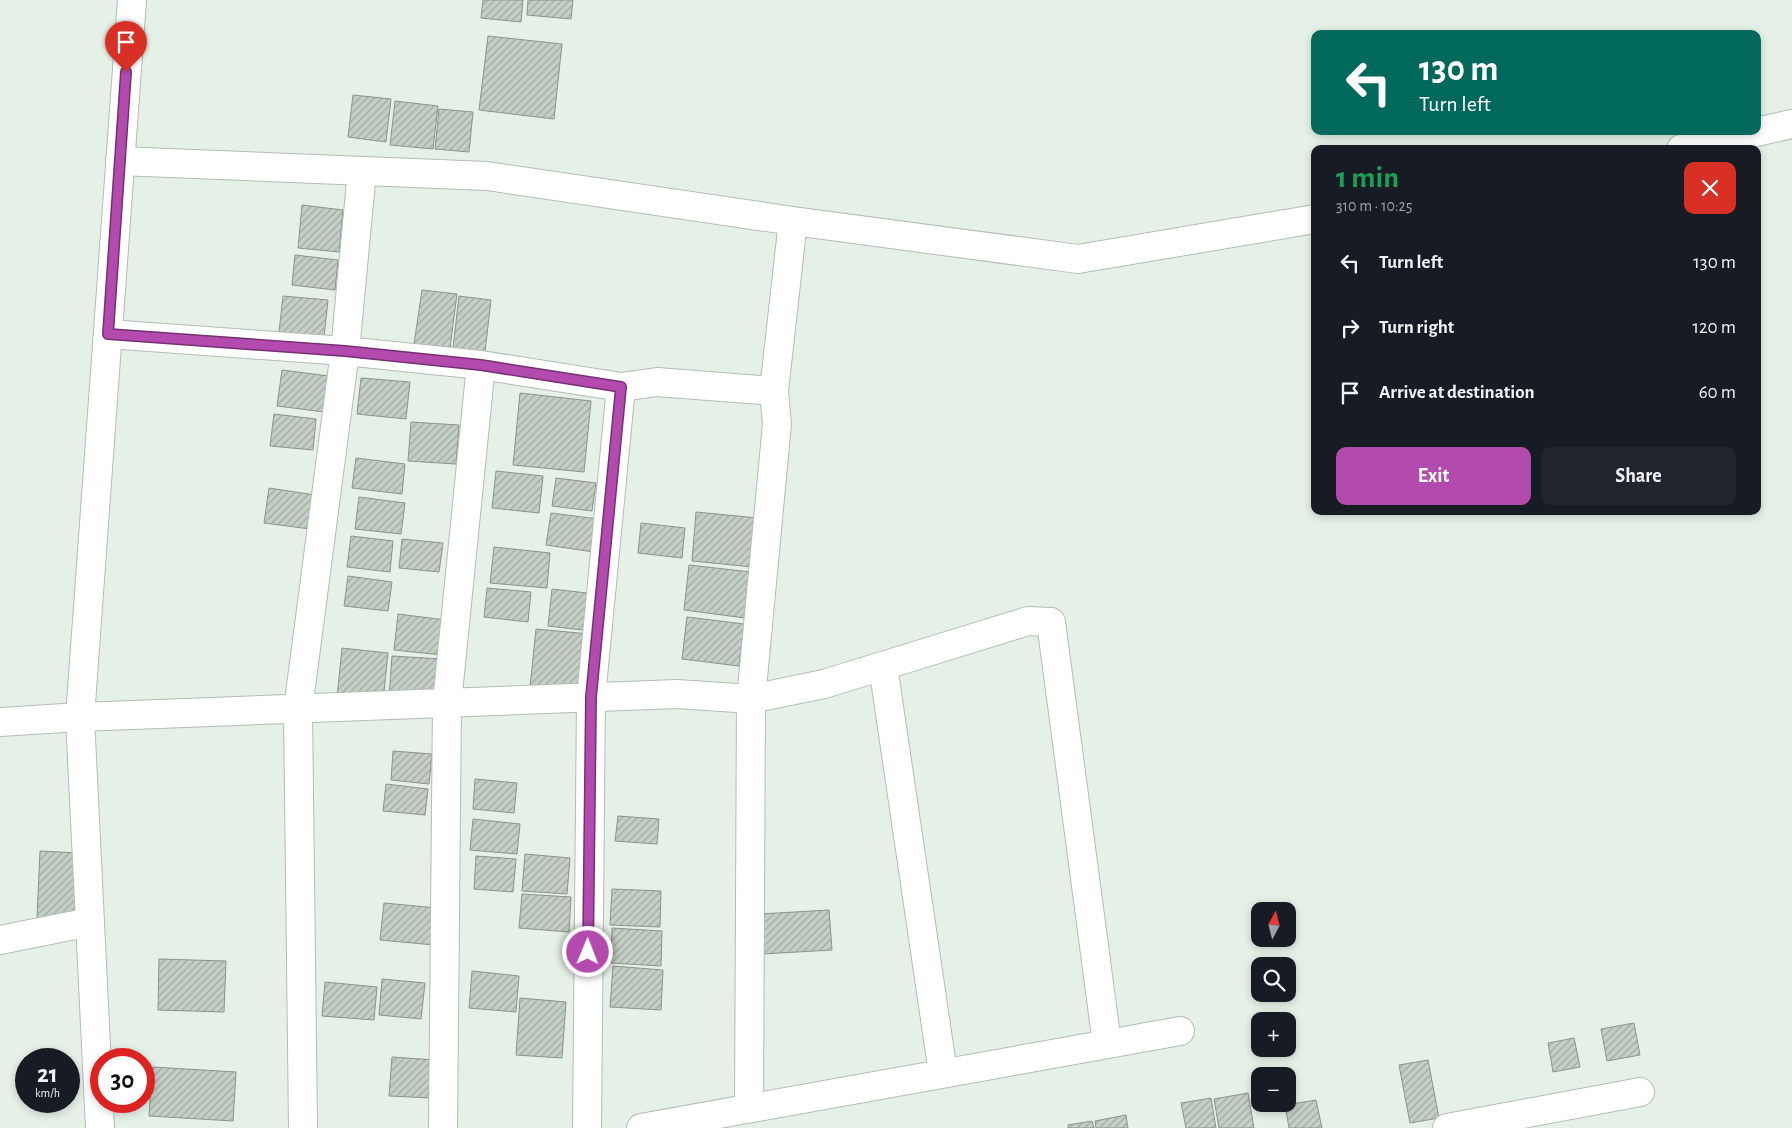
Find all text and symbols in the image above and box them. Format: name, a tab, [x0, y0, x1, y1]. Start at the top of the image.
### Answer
pin	[105, 21, 147, 72]
icon: arrive	[112, 28, 140, 56]
icon: left	[1336, 50, 1401, 115]
text: 130 m	[1419, 52, 1498, 87]
text: Turn left	[1419, 93, 1491, 115]
button: close	[1684, 162, 1736, 214]
text: 1 min	[1336, 163, 1399, 193]
text: 310 m · 10:25	[1336, 198, 1413, 214]
icon: left	[1336, 249, 1364, 277]
text: Turn left	[1379, 253, 1443, 272]
text: 130 m	[1693, 253, 1736, 272]
icon: right	[1336, 314, 1364, 342]
text: Turn right	[1379, 318, 1454, 337]
text: 120 m	[1692, 318, 1736, 337]
icon: arrive	[1336, 379, 1364, 407]
text: Arrive at destination	[1379, 383, 1535, 402]
text: 60 m	[1699, 383, 1736, 402]
button: Exit	[1336, 447, 1531, 505]
button: Share	[1541, 447, 1736, 505]
north arrow	[1251, 902, 1296, 948]
map controls	[1251, 902, 1296, 1112]
position arrow	[561, 925, 613, 977]
button: search	[1251, 957, 1296, 1002]
button: +	[1251, 1012, 1296, 1057]
speed limit sign: 30	[90, 1048, 155, 1113]
text: 21	[37, 1062, 58, 1087]
button: −	[1251, 1067, 1296, 1112]
text: km/h	[35, 1087, 60, 1099]

